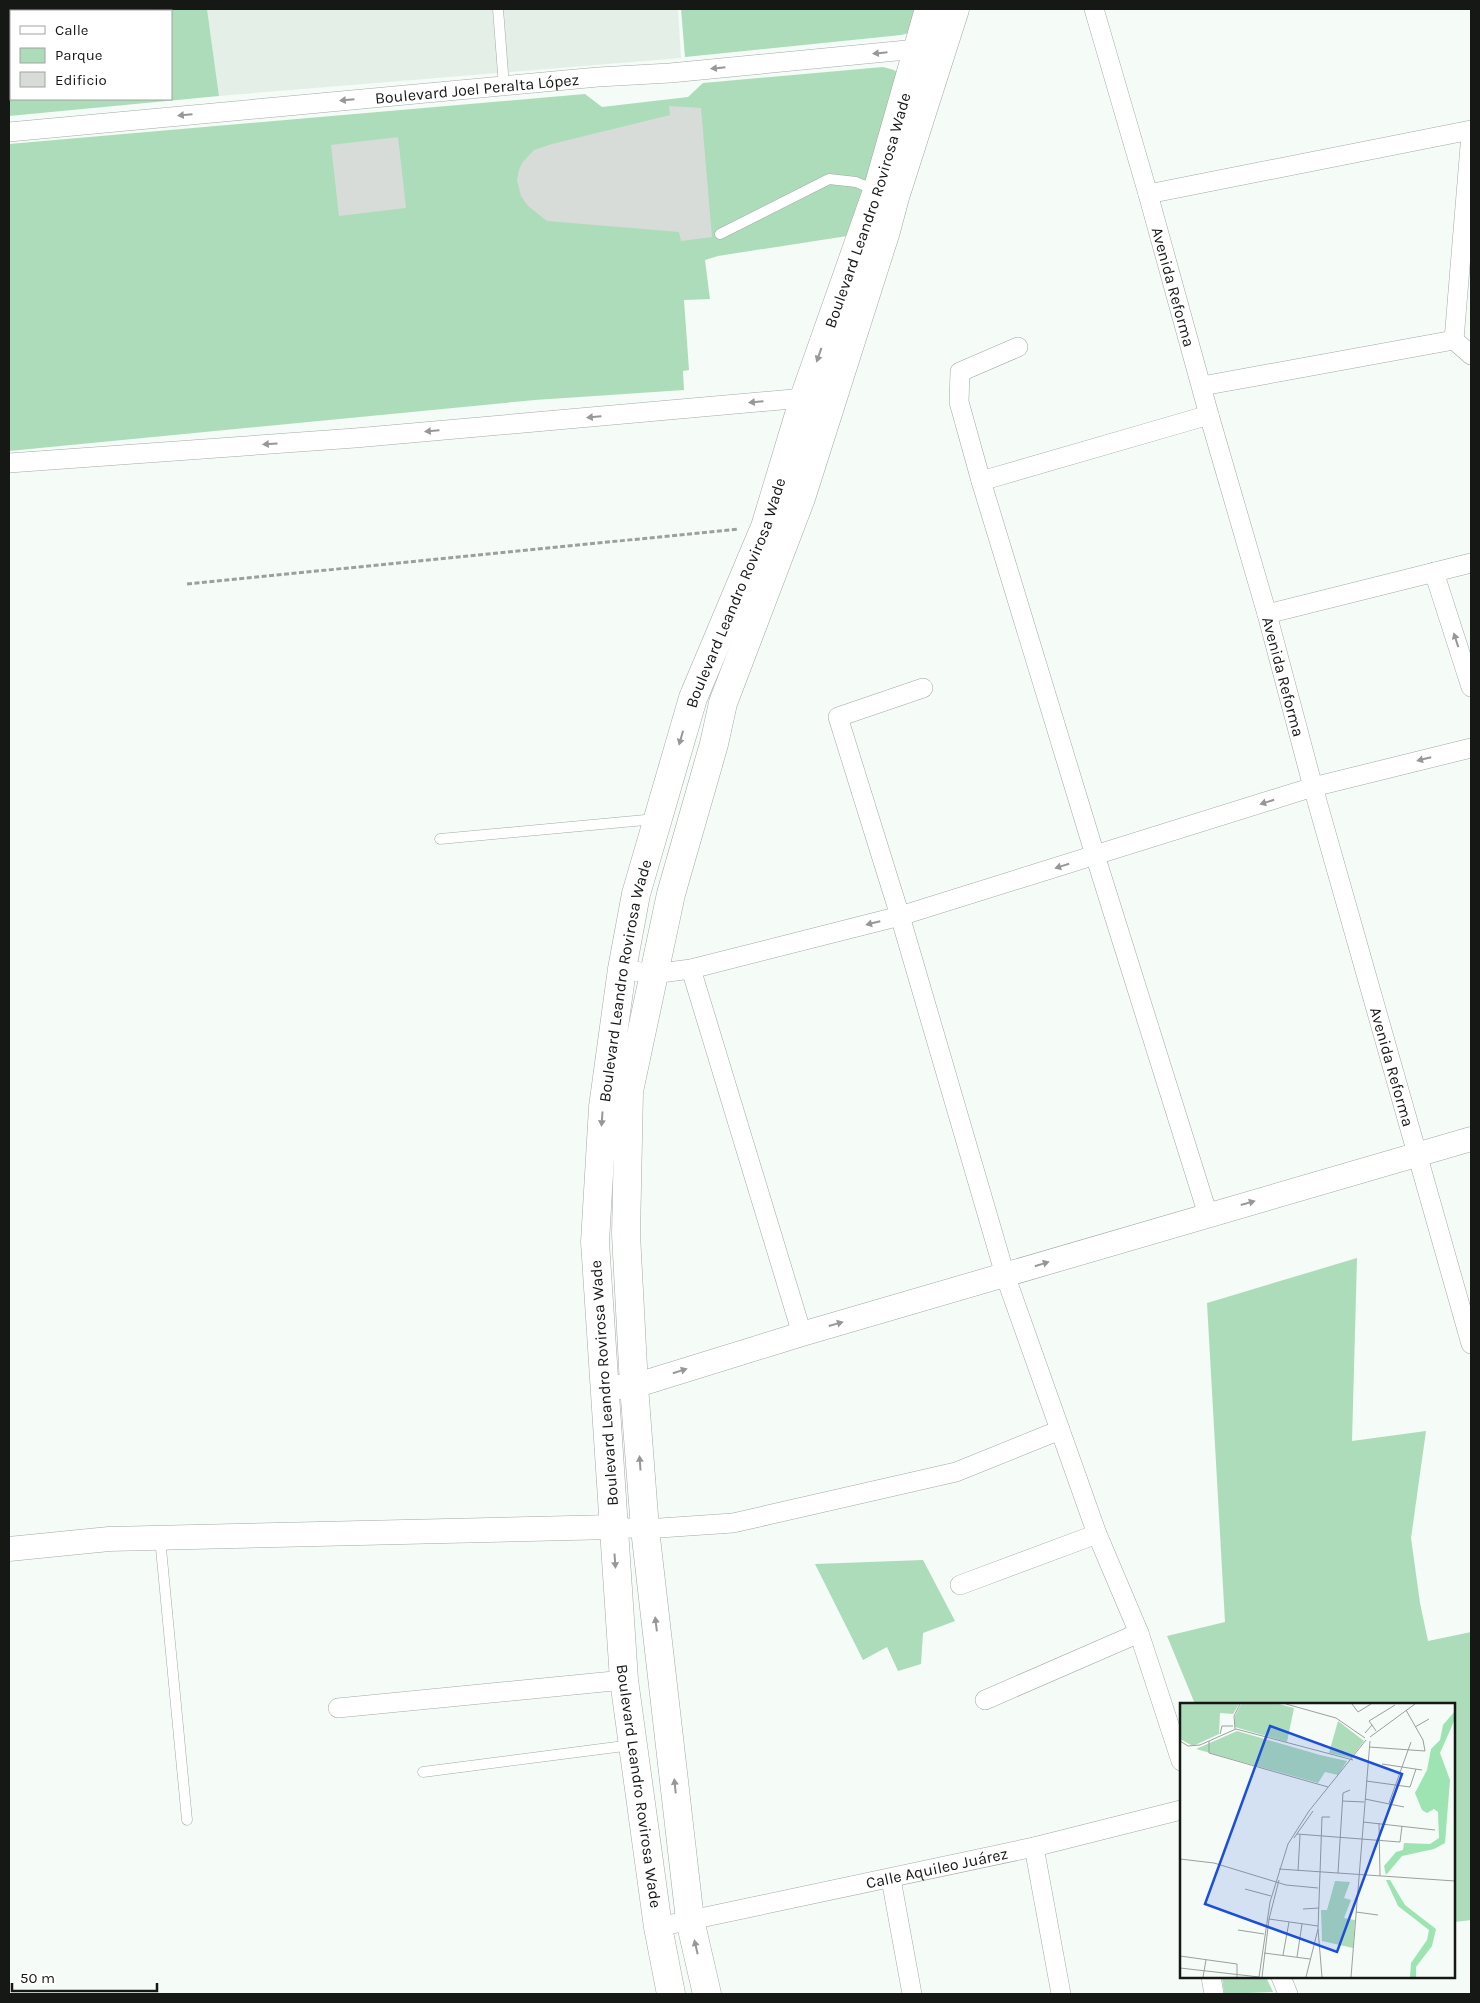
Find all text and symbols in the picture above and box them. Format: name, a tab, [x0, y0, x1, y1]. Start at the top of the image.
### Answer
legend	[10, 10, 172, 100]
text: Calle	[55, 21, 89, 39]
text: Parque	[55, 46, 103, 64]
one-way arrow	[872, 49, 888, 57]
one-way arrow	[710, 65, 726, 73]
street label: Boulevard Joel Peralta López	[374, 69, 580, 107]
text: Edificio	[55, 71, 107, 89]
street label: Boulevard Leandro Rovirosa Wade	[820, 90, 914, 330]
one-way arrow	[339, 96, 355, 104]
one-way arrow	[177, 111, 193, 119]
street label: Avenida Reforma	[1148, 225, 1199, 349]
one-way arrow	[815, 348, 823, 363]
one-way arrow	[747, 399, 763, 407]
one-way arrow	[585, 413, 601, 421]
one-way arrow	[424, 428, 440, 436]
one-way arrow	[262, 441, 278, 449]
street label: Boulevard Leandro Rovirosa Wade	[681, 475, 789, 710]
street label: Avenida Reforma	[1259, 614, 1309, 739]
one-way arrow	[1452, 633, 1459, 648]
one-way arrow	[677, 731, 685, 746]
one-way arrow	[1416, 756, 1431, 764]
one-way arrow	[1259, 798, 1274, 806]
street label: Boulevard Leandro Rovirosa Wade	[594, 857, 655, 1103]
one-way arrow	[1054, 862, 1069, 870]
one-way arrow	[865, 919, 880, 927]
street label: Avenida Reforma	[1366, 1005, 1418, 1129]
one-way arrow	[598, 1111, 606, 1127]
one-way arrow	[1241, 1199, 1256, 1207]
street label: Boulevard Leandro Rovirosa Wade	[586, 1260, 622, 1506]
one-way arrow	[1035, 1260, 1050, 1268]
one-way arrow	[828, 1320, 843, 1328]
one-way arrow	[673, 1367, 688, 1375]
one-way arrow	[635, 1454, 643, 1470]
one-way arrow	[612, 1553, 620, 1569]
one-way arrow	[652, 1616, 660, 1632]
street label: Boulevard Leandro Rovirosa Wade	[612, 1663, 666, 1909]
inset map	[1180, 1703, 1455, 1978]
one-way arrow	[671, 1777, 679, 1793]
street label: Calle Aquileo Juárez	[864, 1843, 1009, 1892]
one-way arrow	[692, 1939, 700, 1954]
scale bar	[12, 1960, 158, 1992]
text: 50 m	[20, 1969, 55, 1987]

